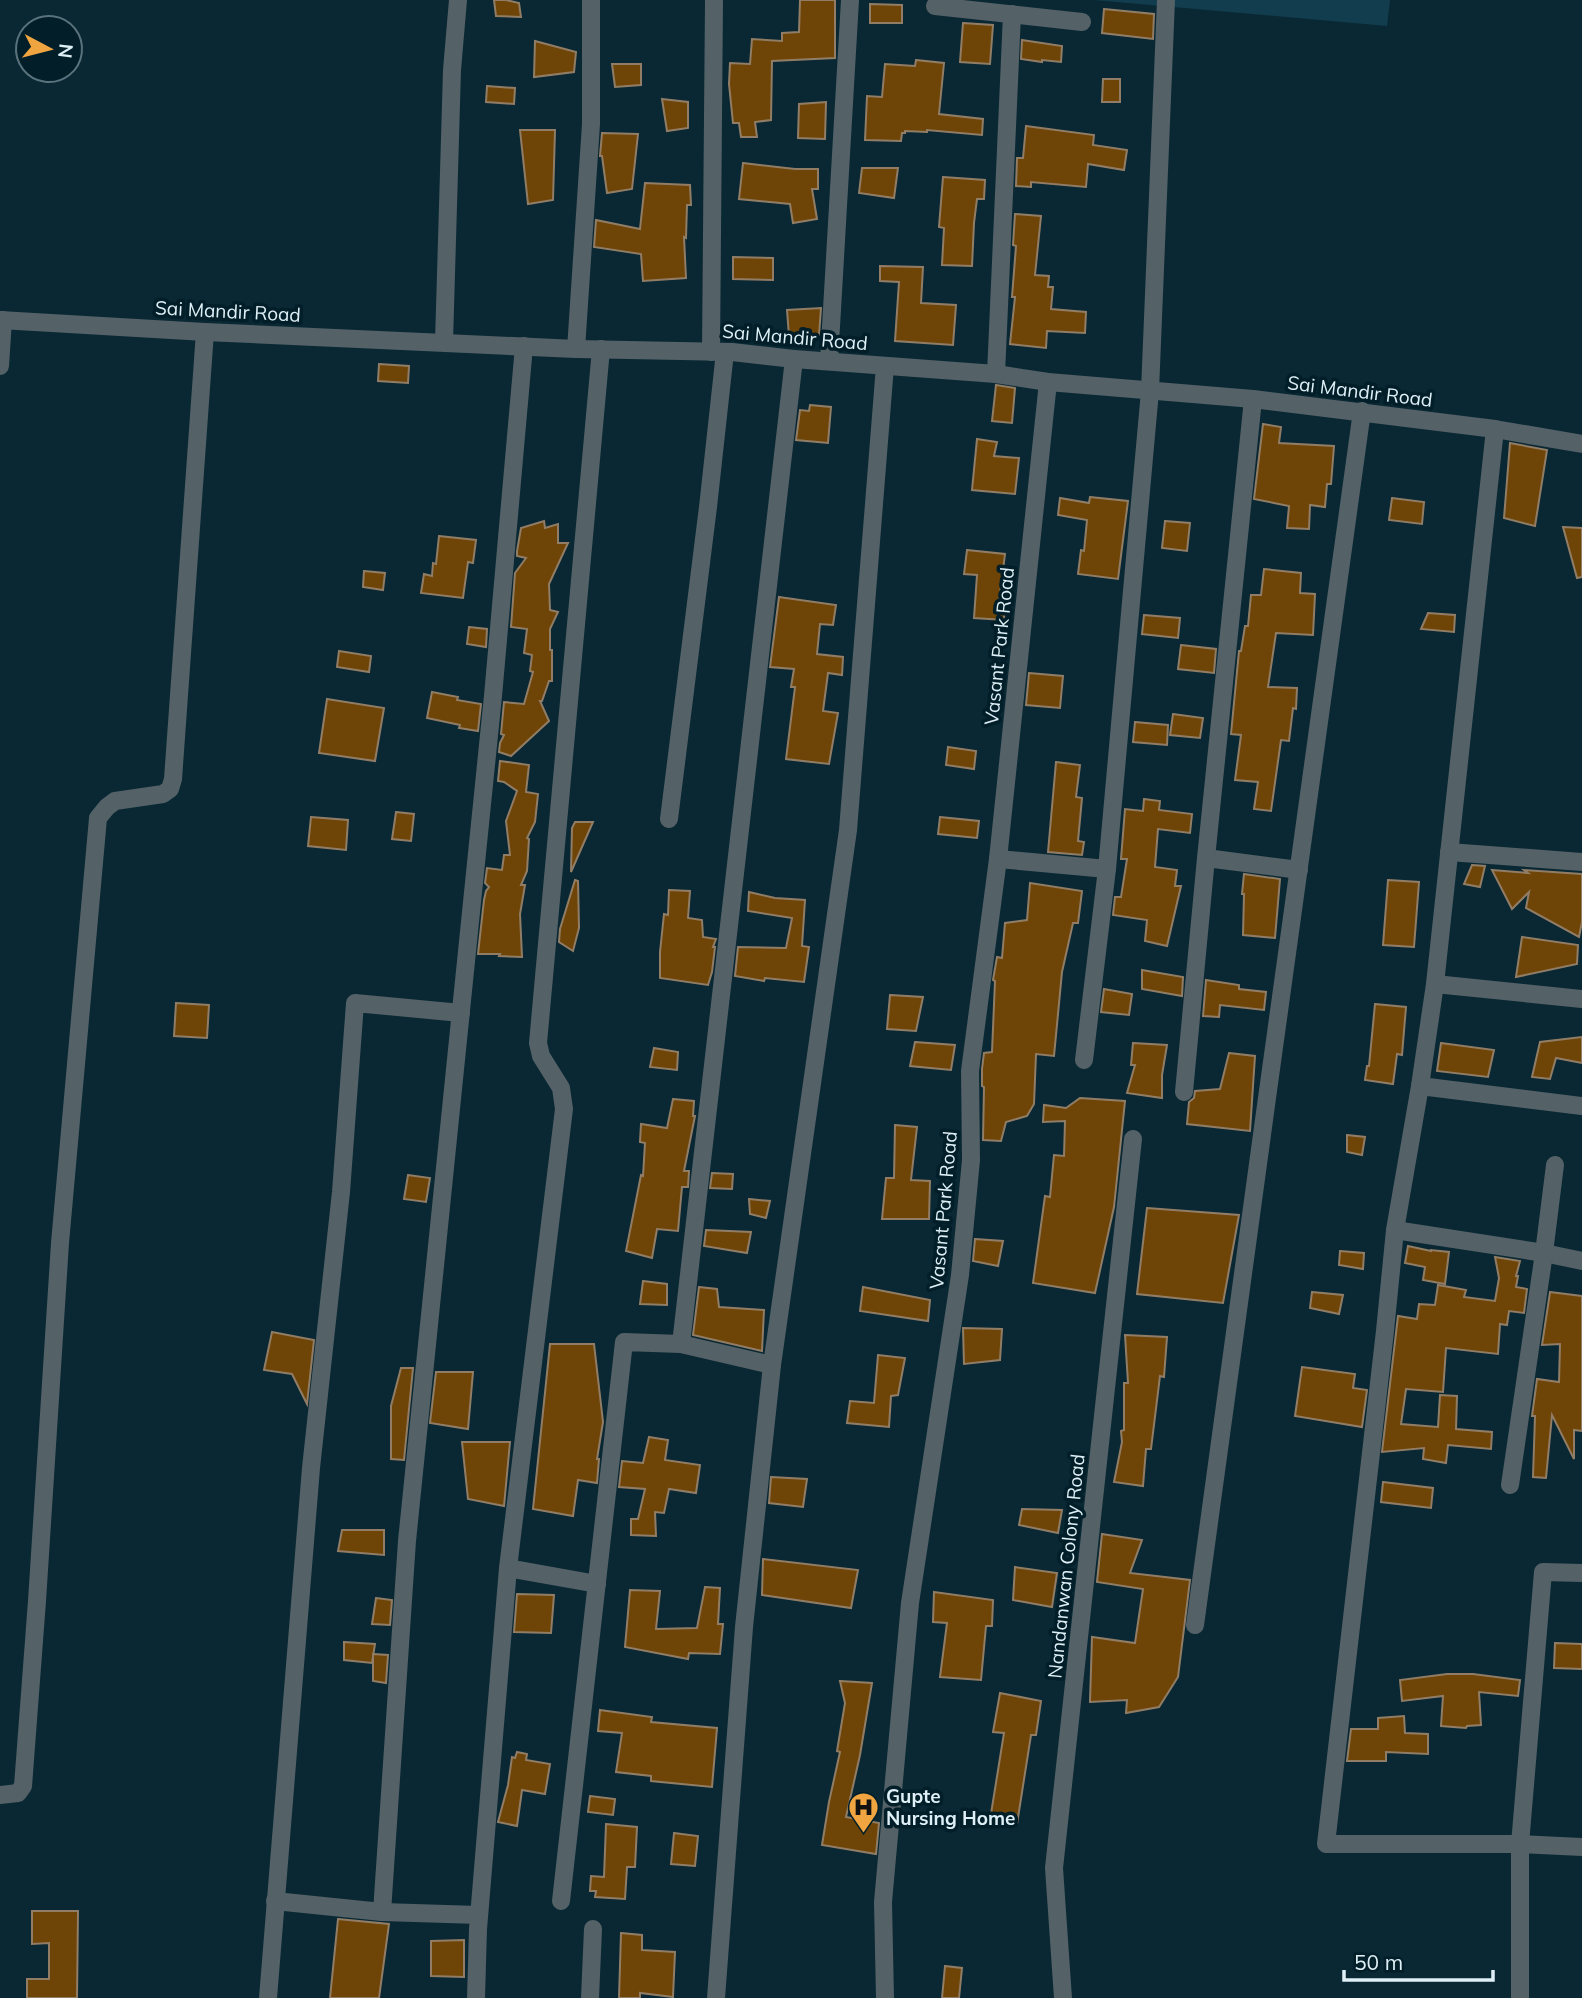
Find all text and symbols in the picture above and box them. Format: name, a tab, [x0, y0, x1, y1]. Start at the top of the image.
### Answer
north arrow	[14, 14, 84, 84]
text: N	[53, 42, 79, 60]
street label: Sai Mandir Road	[155, 295, 301, 327]
street label: Sai Mandir Road	[721, 319, 869, 355]
street label: Sai Mandir Road	[1286, 370, 1434, 412]
street label: Vasant Park Road	[979, 566, 1019, 726]
street label: Vasant Park Road	[924, 1130, 962, 1290]
street label: Nandanwan Colony Road	[1042, 1453, 1090, 1679]
place label: Gupte Nursing Home	[886, 1784, 1015, 1830]
hospital icon: Gupte Nursing Home	[846, 1790, 880, 1834]
scale bar	[1344, 1938, 1493, 1982]
text: 50 m	[1354, 1949, 1403, 1975]

